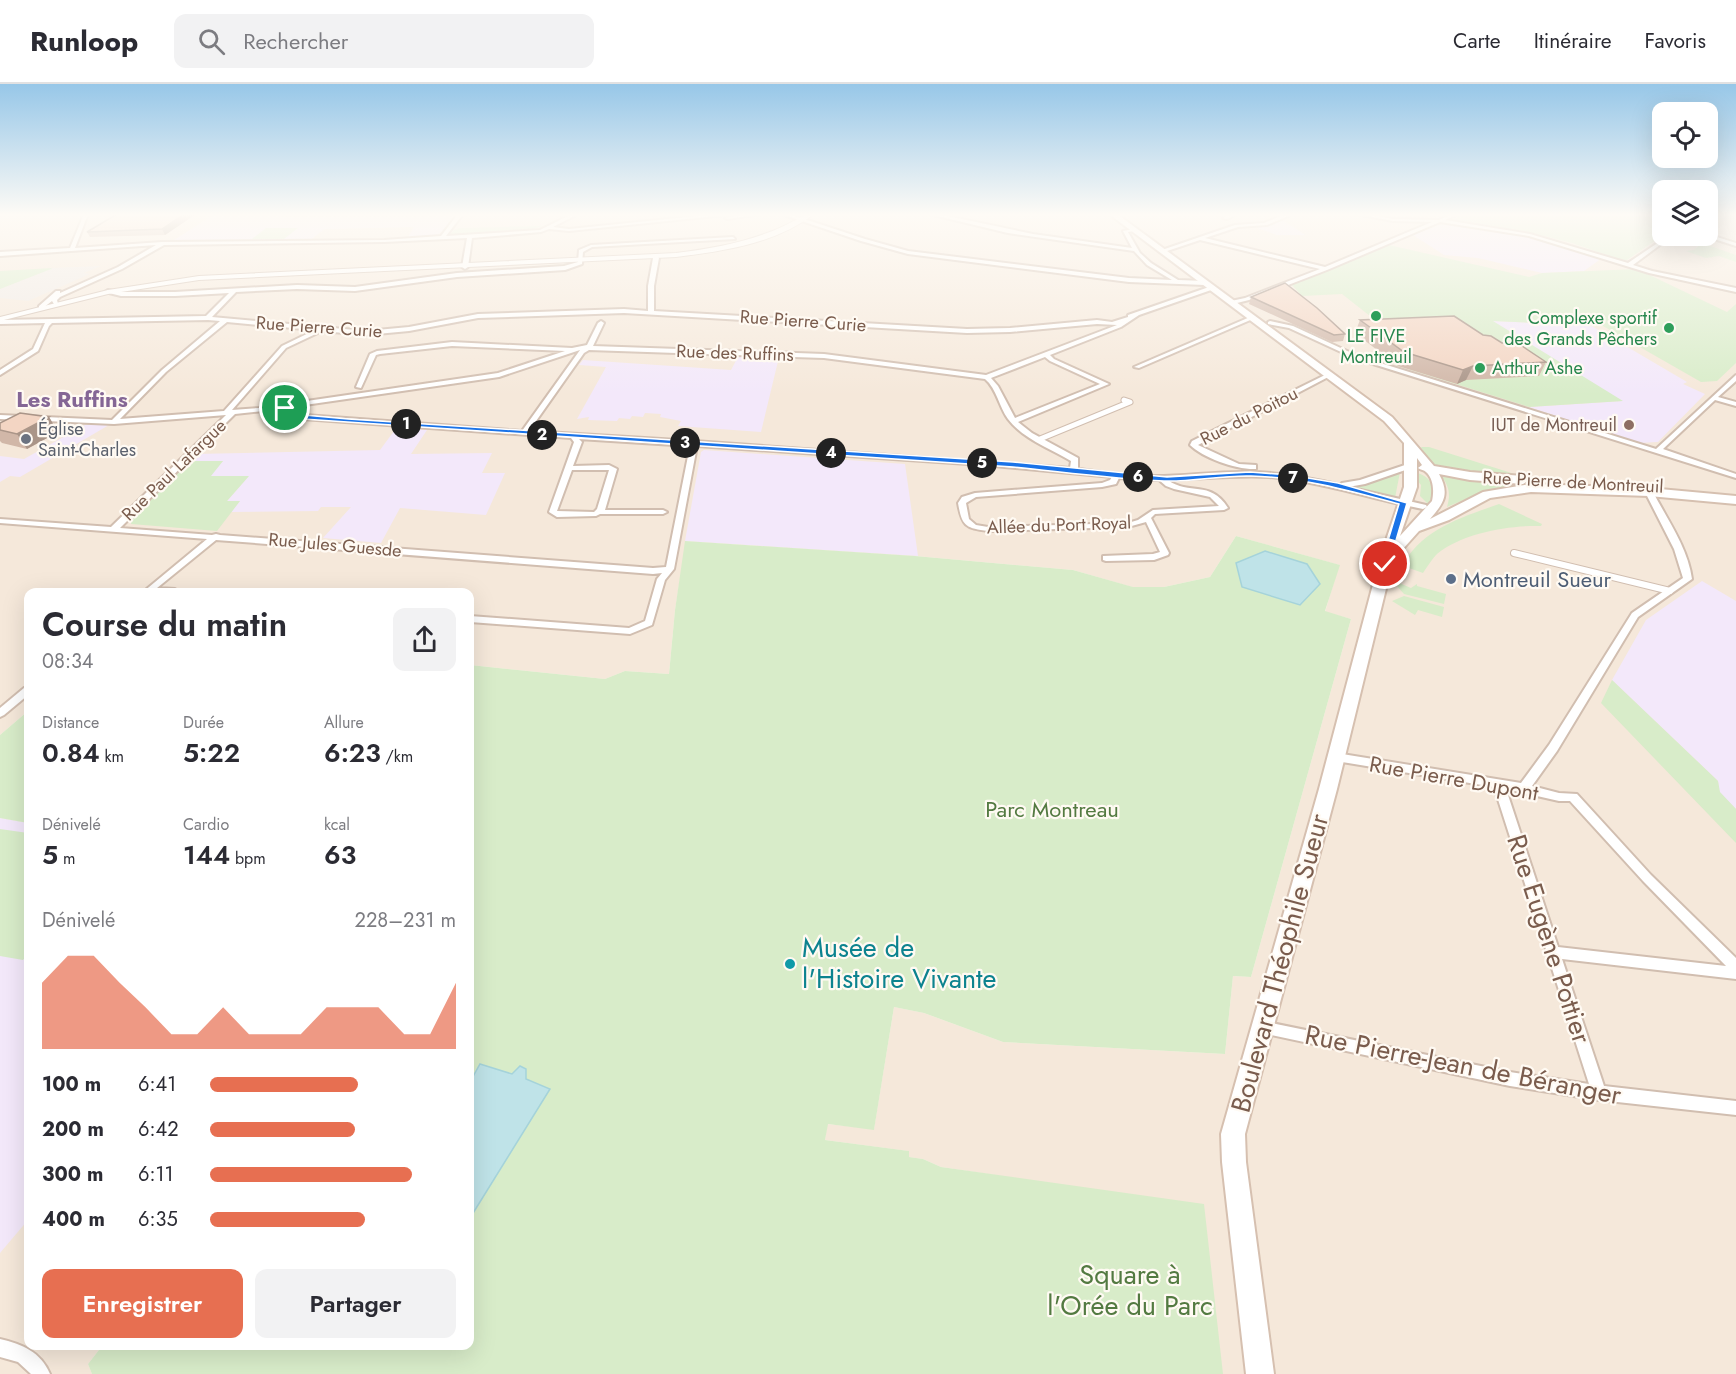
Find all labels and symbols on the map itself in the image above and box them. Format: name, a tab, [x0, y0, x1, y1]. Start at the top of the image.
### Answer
street label: Rue Pierre Curie	[739, 304, 867, 338]
place label: Complexe sportif des Grands Pêchers	[1504, 305, 1658, 352]
marker: LE FIVE Montreuil	[1369, 309, 1383, 323]
street label: Rue Pierre Curie	[255, 310, 383, 344]
marker: Complexe sportif des Grands Pêchers	[1662, 321, 1676, 335]
place label: LE FIVE Montreuil	[1340, 323, 1412, 370]
street label: Rue des Ruffins	[676, 338, 794, 368]
place label: Arthur Ashe	[1492, 355, 1583, 381]
marker: Arthur Ashe	[1473, 361, 1487, 375]
street label: Rue du Poitou	[1196, 380, 1302, 452]
pin	[259, 382, 310, 433]
district label: Les Ruffins	[16, 383, 128, 415]
pin: 1	[391, 409, 421, 439]
place label: IUT de Montreuil	[1491, 412, 1617, 438]
street label: Rue Paul Lafargue	[116, 413, 232, 527]
place label: Église Saint-Charles	[38, 416, 136, 463]
marker: IUT de Montreuil	[1622, 418, 1636, 432]
pin: 2	[527, 420, 557, 450]
pin: 3	[670, 428, 700, 458]
marker: Église Saint-Charles	[19, 432, 33, 446]
pin: 4	[816, 438, 846, 468]
pin: 5	[967, 448, 997, 478]
pin: 6	[1123, 462, 1153, 492]
pin: 7	[1278, 463, 1308, 493]
street label: Rue Pierre de Montreuil	[1482, 464, 1664, 500]
street label: Allée du Port Royal	[986, 509, 1132, 541]
street label: Rue Jules Guesde	[267, 526, 403, 564]
pin	[1359, 538, 1410, 589]
place label: Montreuil Sueur	[1463, 563, 1612, 595]
marker: Montreuil Sueur	[1444, 572, 1458, 586]
street label: Rue Pierre Dupont	[1367, 747, 1542, 809]
park label: Parc Montreau	[985, 793, 1119, 825]
street label: Boulevard Théophile Sueur	[1221, 808, 1338, 1117]
street label: Rue Eugène Pottier	[1497, 829, 1602, 1049]
place label: Musée de l'Histoire Vivante	[802, 928, 996, 998]
marker: Musée de l'Histoire Vivante	[783, 957, 797, 971]
street label: Rue Pierre-Jean de Béranger	[1301, 1015, 1625, 1114]
park label: Square à l'Orée du Parc	[1047, 1255, 1213, 1325]

